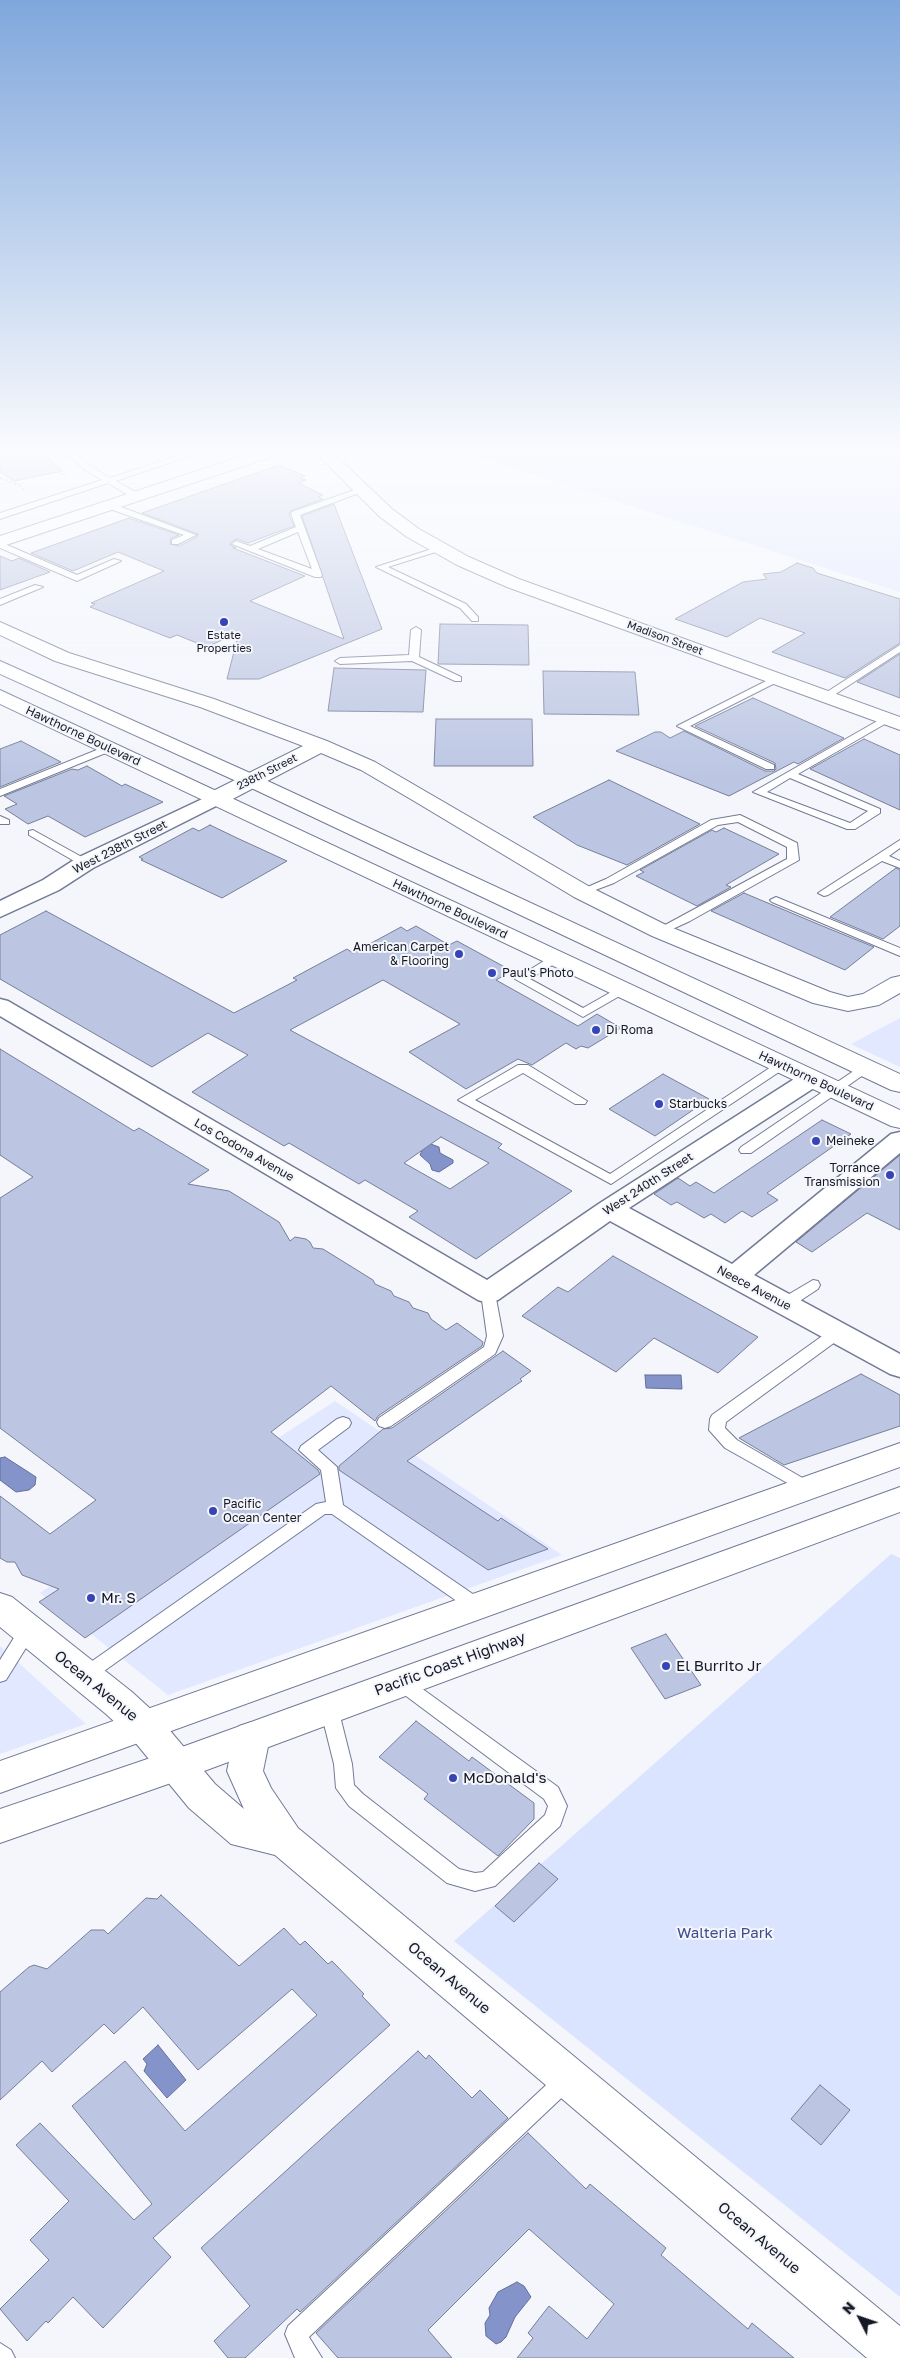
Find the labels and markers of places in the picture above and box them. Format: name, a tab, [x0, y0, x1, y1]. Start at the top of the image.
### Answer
marker: Estate Properties	[218, 616, 230, 628]
place label: Estate Properties	[196, 629, 252, 655]
place label: American Carpet & Flooring	[353, 940, 449, 968]
marker: American Carpet & Flooring	[453, 948, 465, 960]
place label: Paul's Photo	[502, 966, 574, 980]
marker: Paul's Photo	[486, 967, 498, 979]
place label: Di Roma	[606, 1023, 653, 1037]
marker: Di Roma	[590, 1024, 602, 1036]
place label: Starbucks	[669, 1097, 727, 1111]
marker: Starbucks	[653, 1098, 665, 1110]
place label: Meineke	[826, 1134, 874, 1148]
marker: Meineke	[810, 1135, 822, 1147]
place label: Torrance Transmission	[804, 1161, 880, 1189]
marker: Torrance Transmission	[884, 1169, 896, 1181]
place label: Pacific Ocean Center	[223, 1497, 301, 1525]
marker: Pacific Ocean Center	[207, 1505, 219, 1517]
place label: Mr. S	[101, 1589, 136, 1607]
marker: Mr. S	[85, 1592, 97, 1604]
place label: El Burrito Jr	[676, 1657, 761, 1675]
marker: El Burrito Jr	[660, 1660, 672, 1672]
place label: McDonald's	[463, 1769, 546, 1787]
marker: McDonald's	[447, 1772, 459, 1784]

